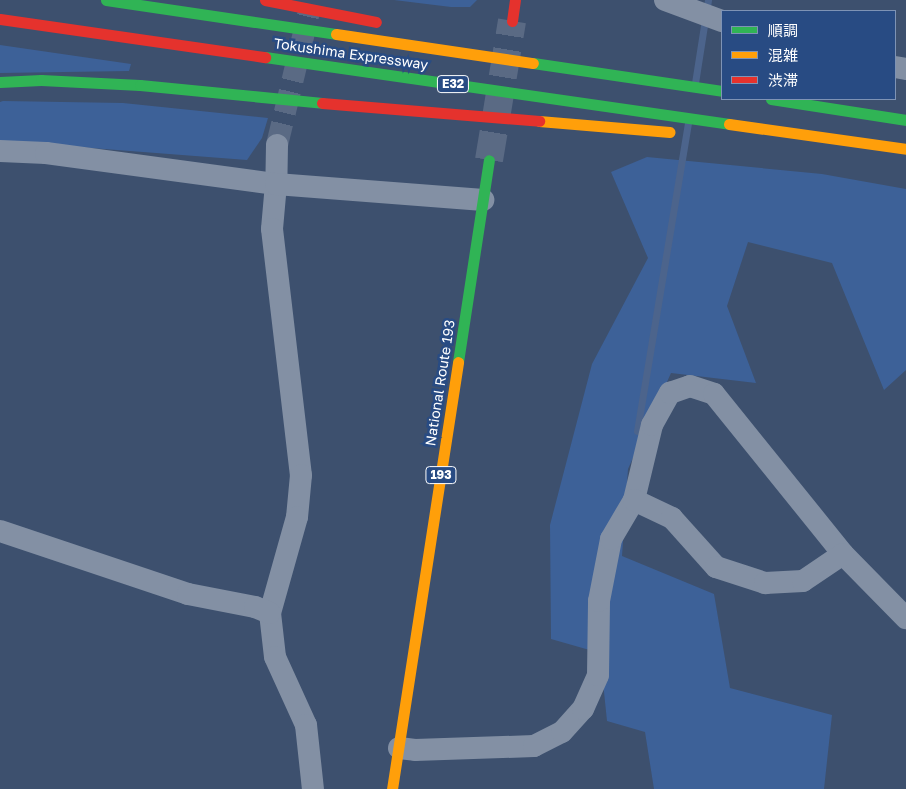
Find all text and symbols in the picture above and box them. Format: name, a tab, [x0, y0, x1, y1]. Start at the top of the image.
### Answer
legend	[721, 10, 896, 100]
text: 順調	[768, 21, 798, 39]
street label: Tokushima Expressway	[273, 35, 429, 73]
text: 混雑	[768, 46, 798, 64]
text: 渋滞	[768, 71, 798, 89]
road number: E32	[437, 74, 469, 94]
street label: National Route 193	[422, 319, 458, 447]
road number: 193	[425, 466, 457, 484]

